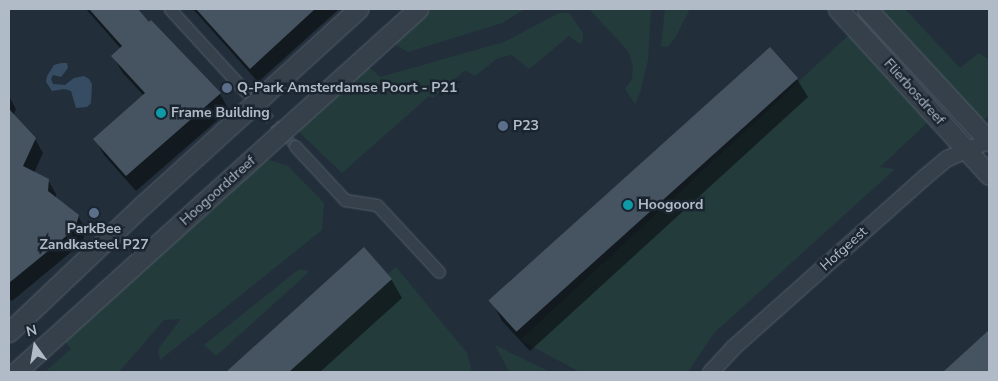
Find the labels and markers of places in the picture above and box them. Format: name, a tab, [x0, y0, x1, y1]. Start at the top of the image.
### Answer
place label: Q-Park Amsterdamse Poort - P21	[237, 80, 457, 96]
marker: Q-Park Amsterdamse Poort - P21	[221, 82, 233, 94]
place label: Frame Building	[171, 105, 270, 121]
marker: Frame Building	[155, 107, 167, 119]
place label: P23	[513, 118, 539, 134]
marker: P23	[497, 120, 509, 132]
place label: Hoogoord	[638, 197, 703, 213]
marker: Hoogoord	[622, 199, 634, 211]
marker: ParkBee Zandkasteel P27	[88, 207, 100, 219]
place label: ParkBee Zandkasteel P27	[39, 221, 149, 253]

